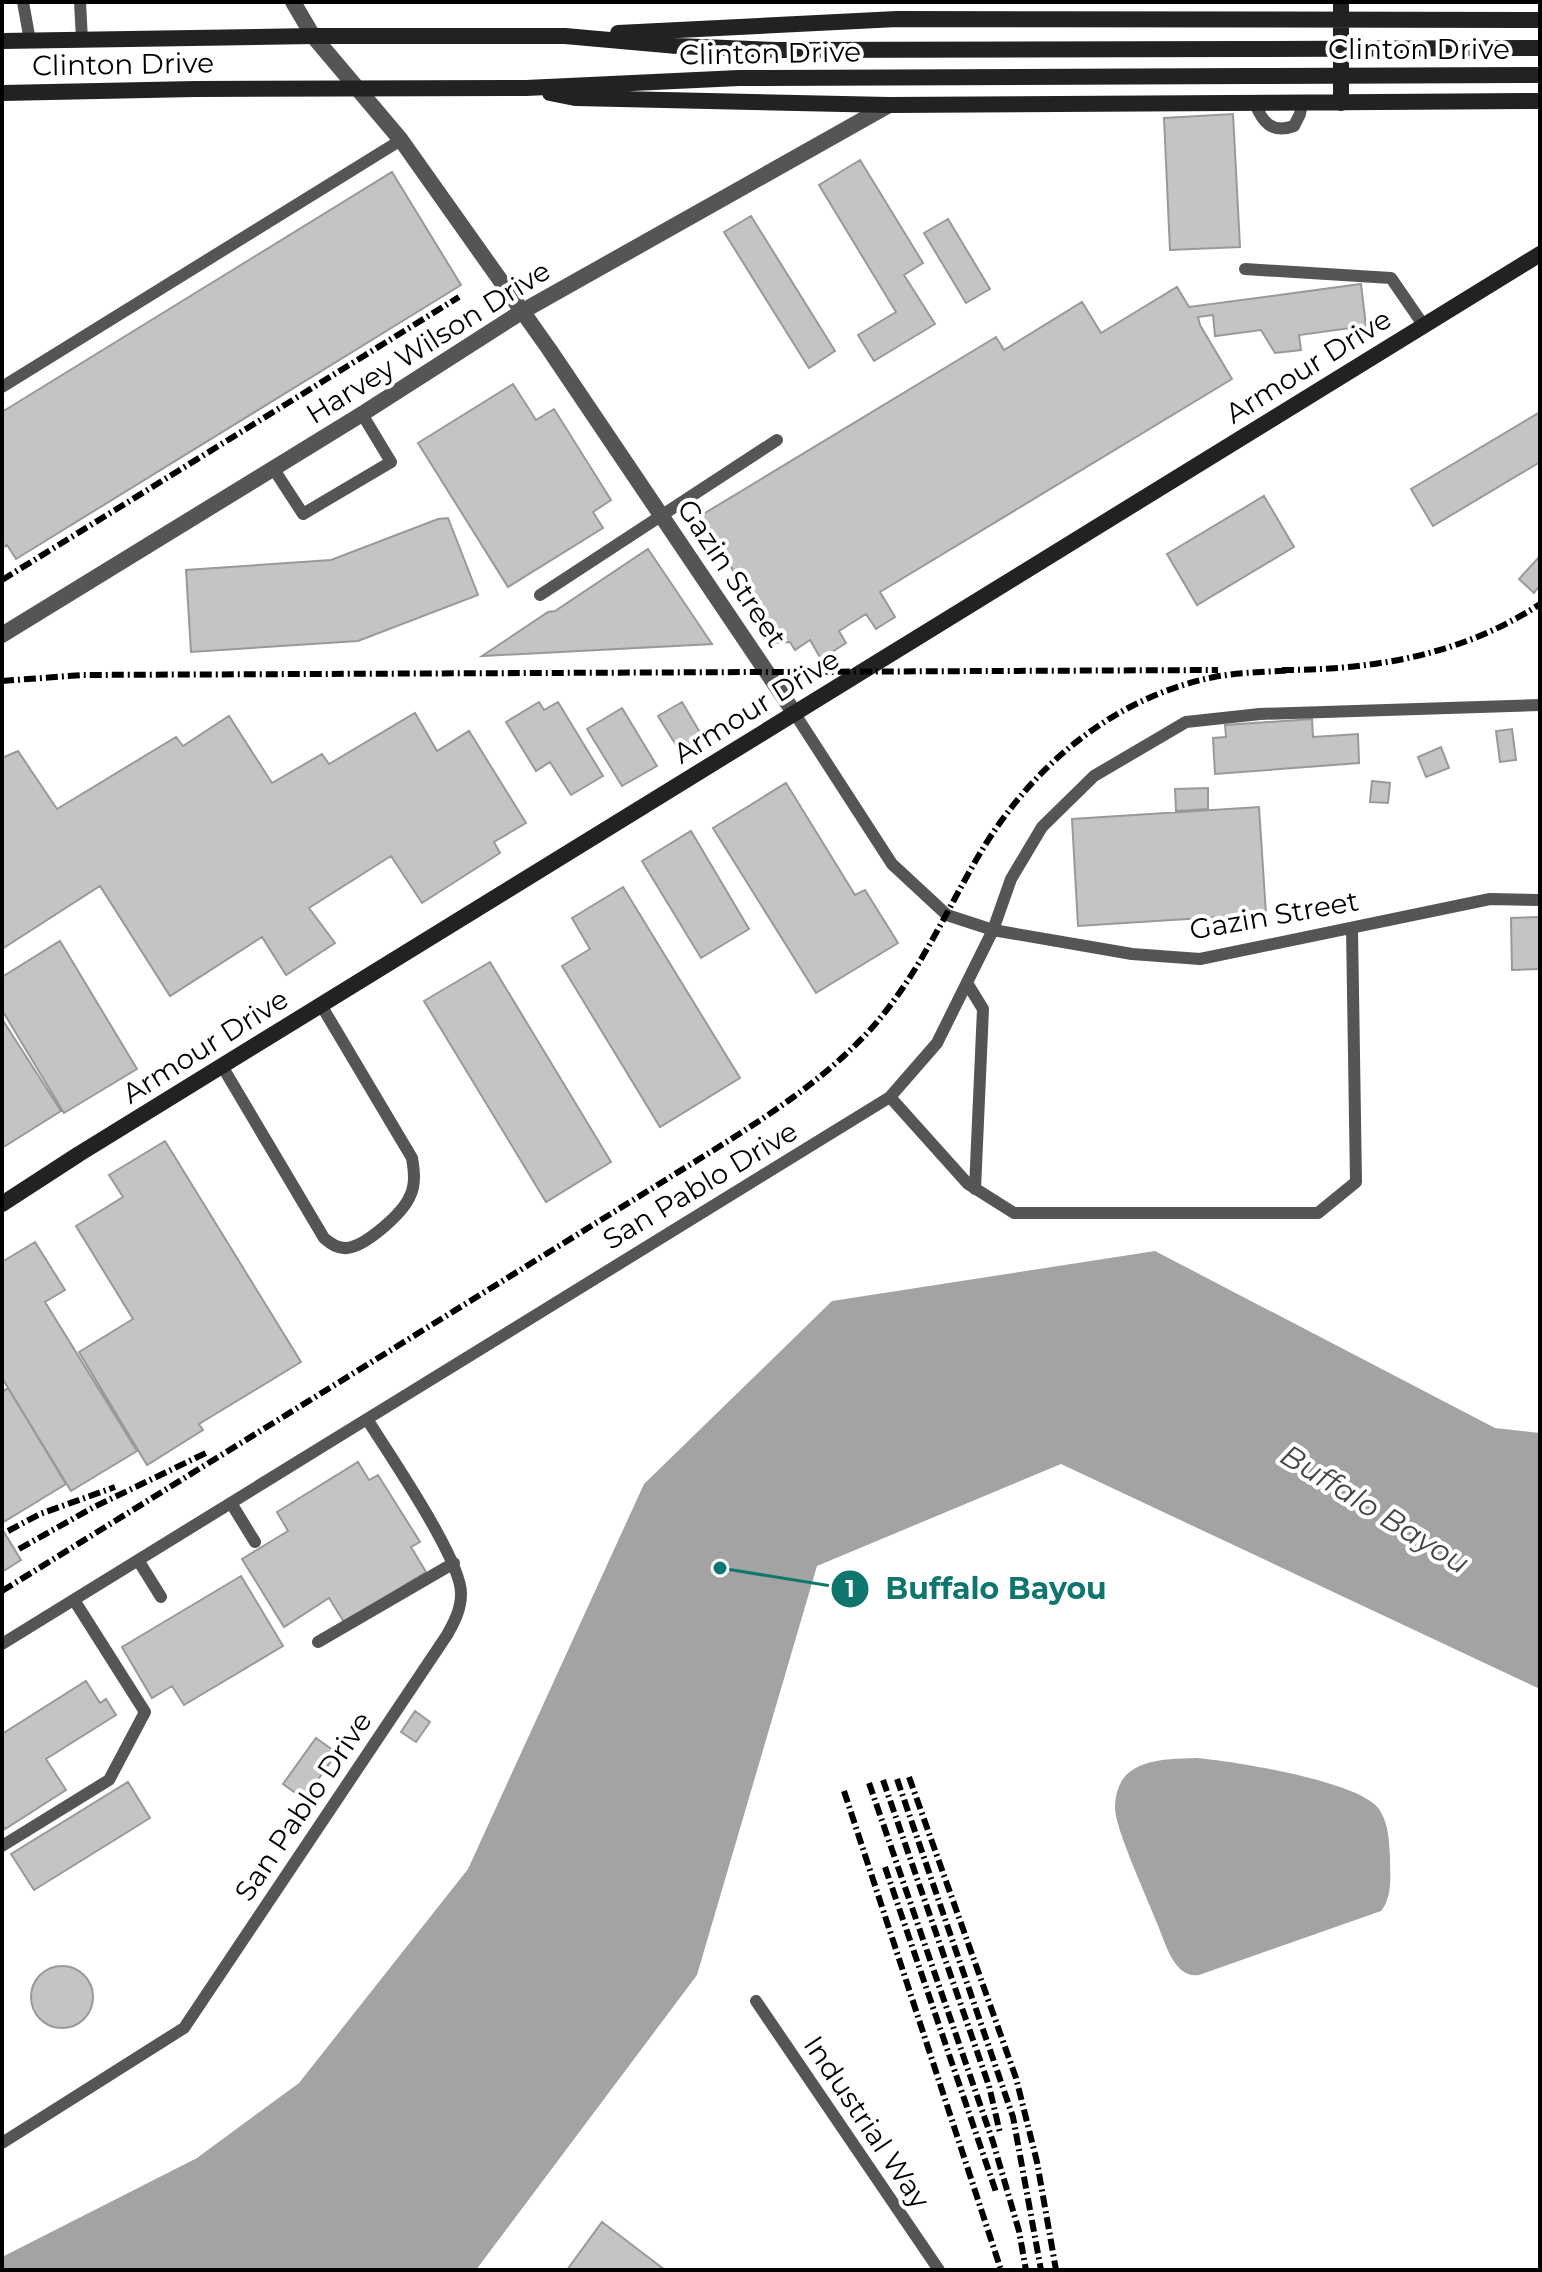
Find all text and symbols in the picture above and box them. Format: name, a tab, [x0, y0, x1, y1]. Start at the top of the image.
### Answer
street label: Clinton Drive	[1328, 32, 1510, 66]
street label: Clinton Drive	[679, 34, 861, 72]
street label: Clinton Drive	[32, 45, 214, 83]
street label: Harvey Wilson Drive	[300, 253, 556, 431]
street label: Armour Drive	[1219, 301, 1397, 431]
street label: Gazin Street	[670, 493, 794, 653]
street label: Armour Drive	[667, 641, 845, 771]
street label: Gazin Street	[1187, 883, 1361, 947]
street label: Armour Drive	[116, 981, 294, 1111]
street label: San Pablo Drive	[597, 1114, 803, 1256]
water label: Buffalo Bayou	[1274, 1436, 1476, 1582]
callout: Buffalo Bayou	[830, 1562, 1123, 1616]
text: Buffalo Bayou	[885, 1570, 1107, 1607]
text: 1	[845, 1574, 855, 1603]
street label: San Pablo Drive	[227, 1705, 379, 1907]
street label: Industrial Way	[797, 2029, 938, 2215]

